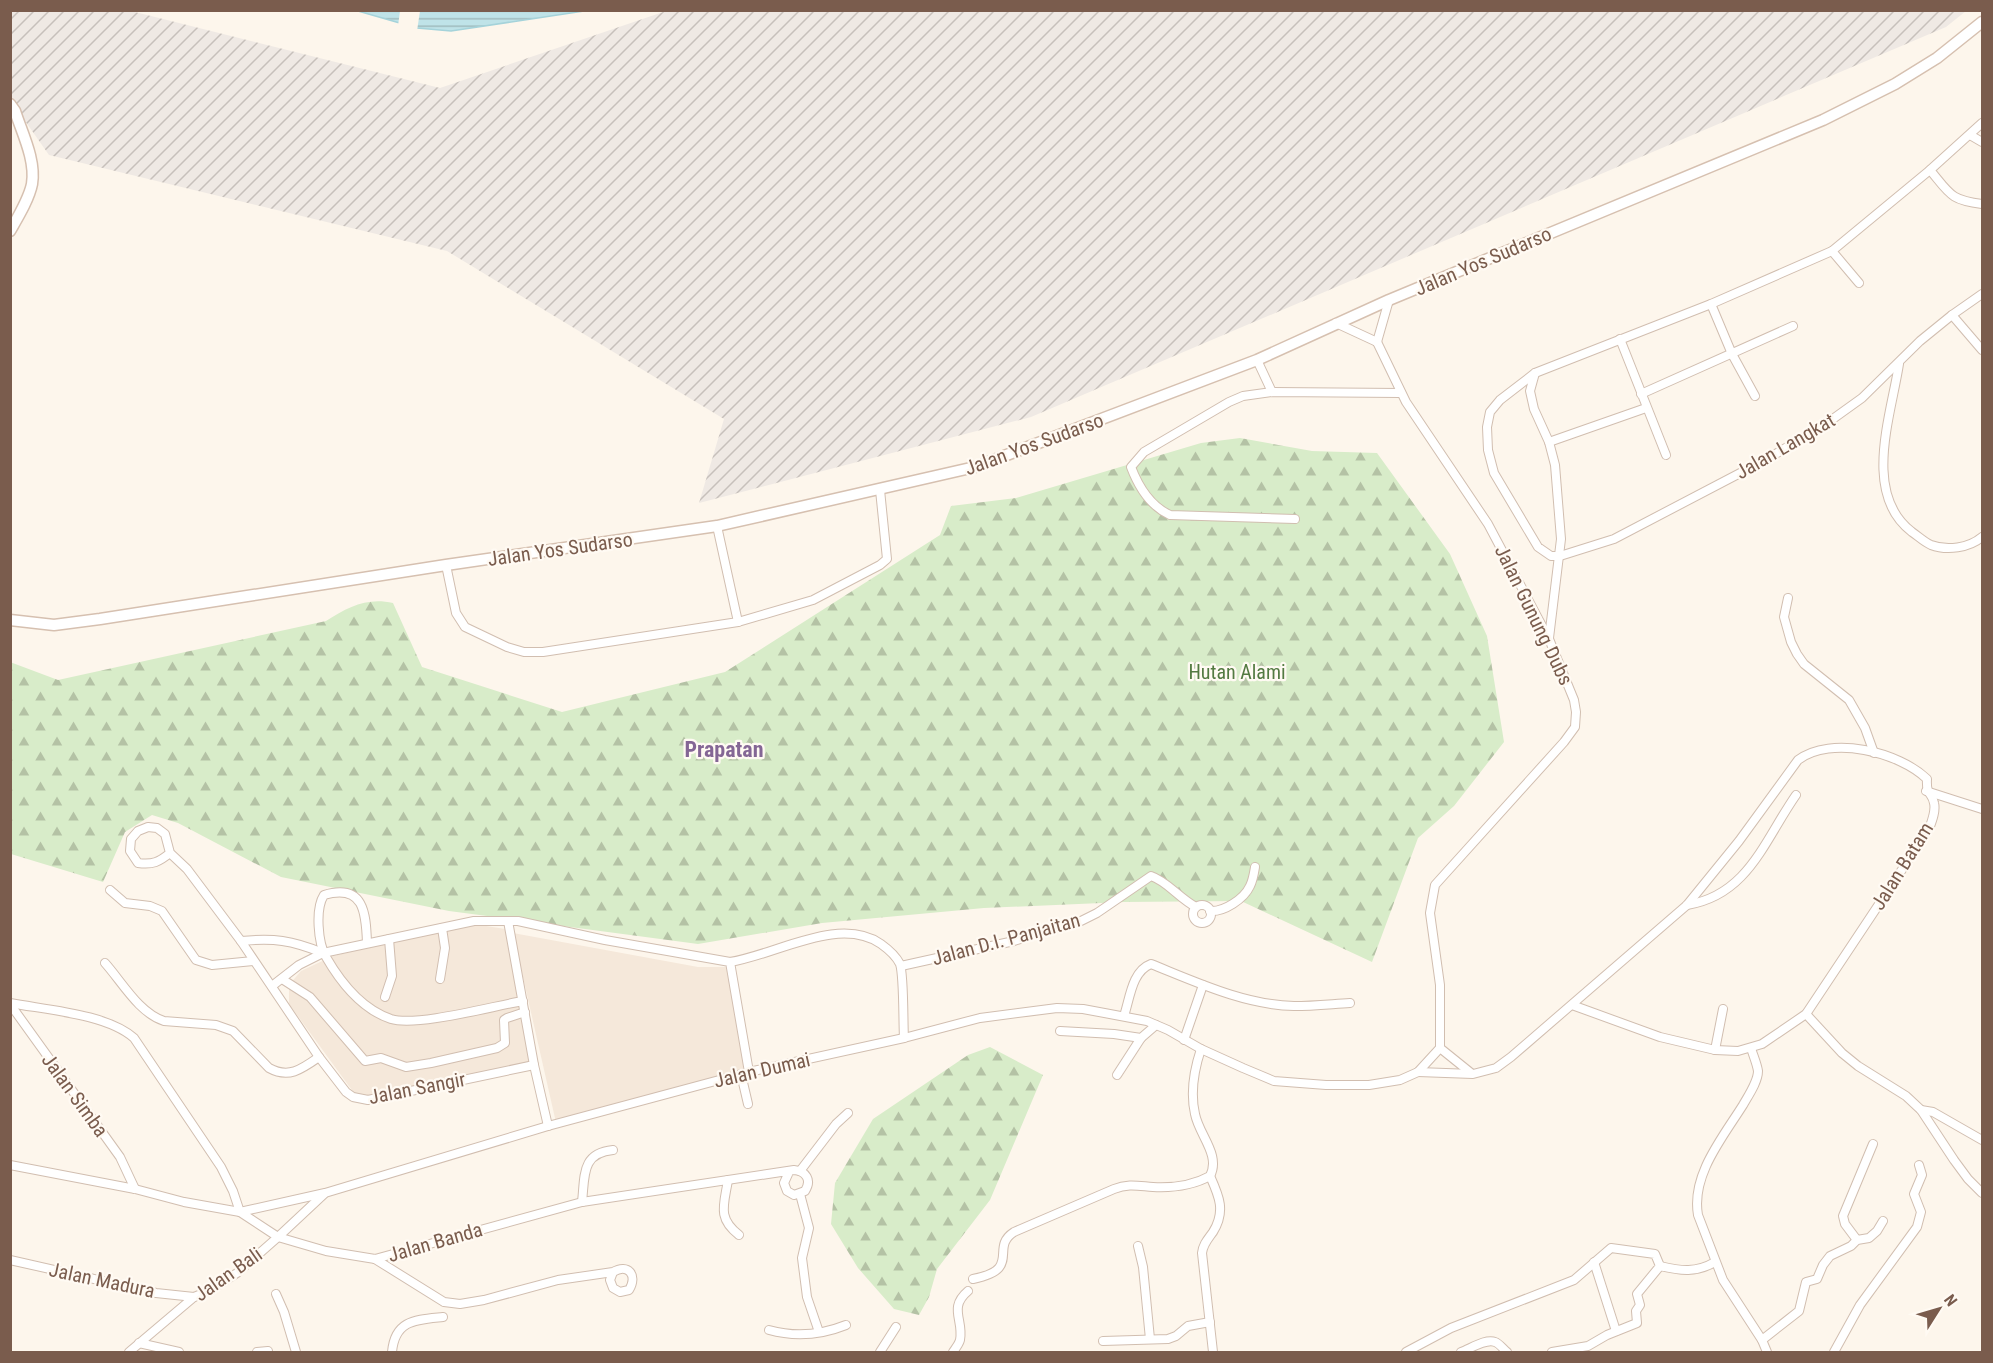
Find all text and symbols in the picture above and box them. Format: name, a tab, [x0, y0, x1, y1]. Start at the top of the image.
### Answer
street label: Jalan Yos Sudarso	[1411, 221, 1555, 301]
street label: Jalan Yos Sudarso	[961, 408, 1107, 480]
street label: Jalan Langkat	[1731, 408, 1839, 484]
street label: Jalan Yos Sudarso	[486, 527, 634, 571]
street label: Jalan Gunung Dubs	[1490, 541, 1578, 689]
park label: Hutan Alami	[1188, 660, 1286, 684]
district label: Prapatan	[684, 737, 764, 762]
street label: Jalan Batam	[1866, 818, 1938, 914]
street label: Jalan D.I. Panjaitan	[929, 908, 1083, 970]
street label: Jalan Dumai	[712, 1047, 812, 1093]
street label: Jalan Simba	[37, 1049, 113, 1141]
street label: Jalan Sangir	[367, 1067, 467, 1109]
street label: Jalan Banda	[385, 1217, 485, 1267]
street label: Jalan Bali	[189, 1242, 267, 1306]
street label: Jalan Madura	[47, 1257, 157, 1303]
north arrow	[1909, 1279, 1969, 1339]
text: N	[1940, 1291, 1961, 1310]

